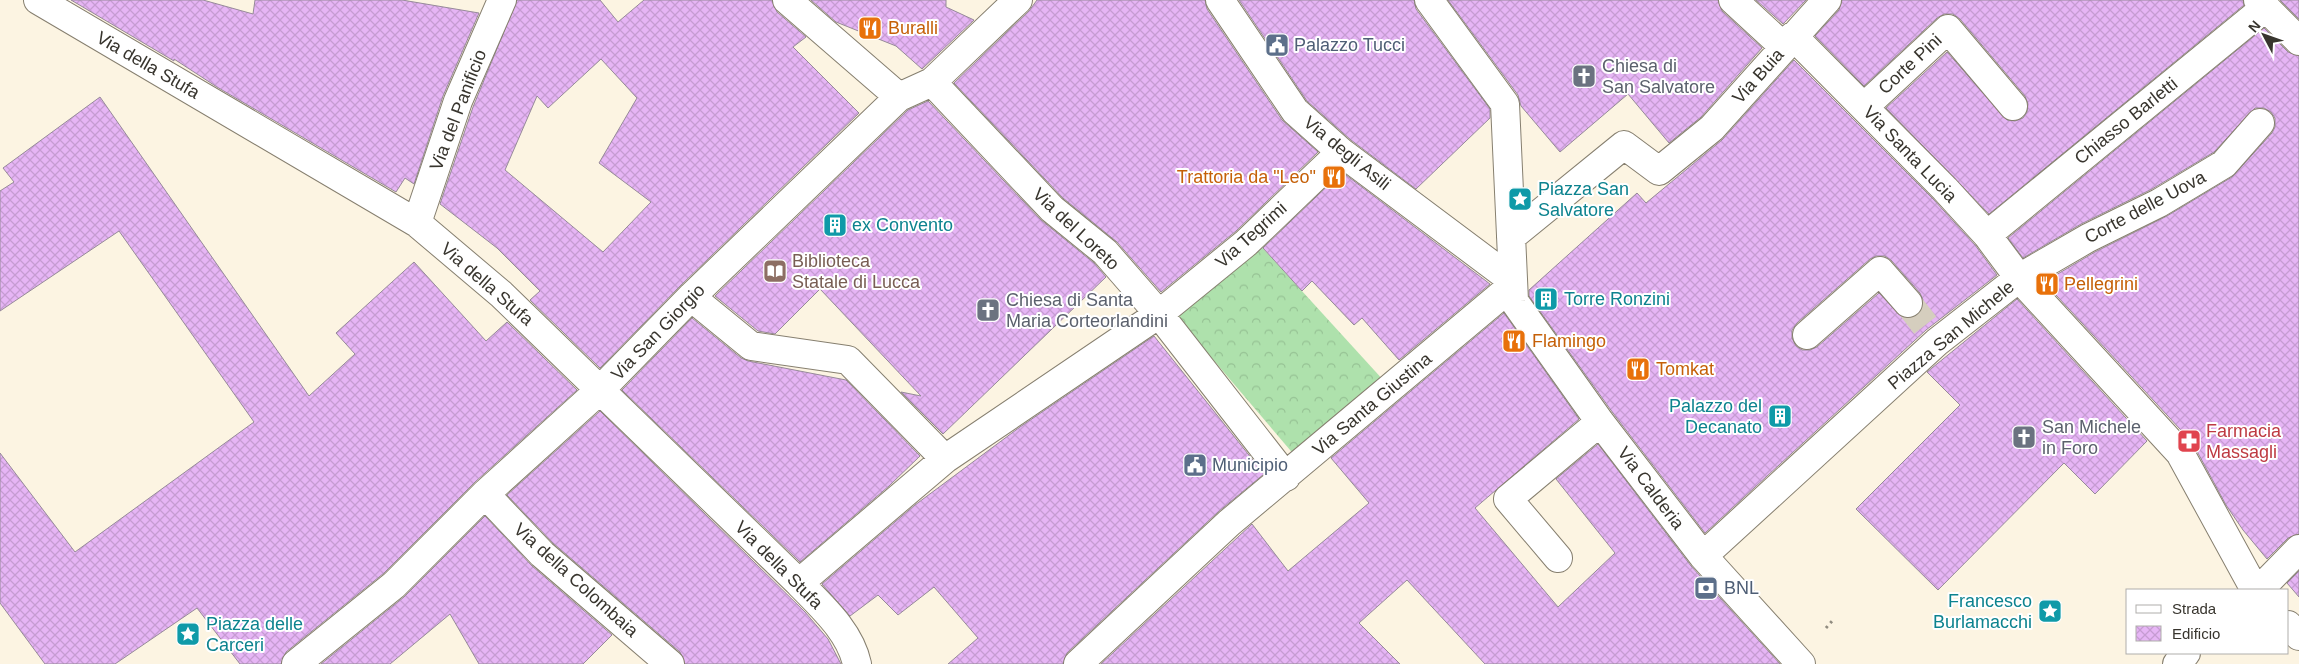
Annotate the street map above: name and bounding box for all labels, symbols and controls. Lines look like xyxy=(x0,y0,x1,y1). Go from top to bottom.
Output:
north arrow xyxy=(2239,10,2289,60)
restaurant icon: Buralli xyxy=(857,15,883,41)
text: N xyxy=(2245,17,2264,36)
place label: Buralli xyxy=(888,18,938,38)
street label: Via della Stufa xyxy=(93,27,204,103)
street label: Corte Pini xyxy=(1874,30,1946,98)
public building icon: Palazzo Tucci xyxy=(1264,32,1290,58)
place label: Palazzo Tucci xyxy=(1294,35,1405,55)
street label: Via Buia xyxy=(1728,44,1788,107)
street label: Via del Panificio xyxy=(426,47,490,173)
place label: Chiesa di San Salvatore xyxy=(1602,56,1715,97)
church icon: Chiesa di San Salvatore xyxy=(1571,63,1597,89)
street label: Chiasso Barletti xyxy=(2071,74,2181,168)
street label: Via Santa Lucia xyxy=(1859,102,1962,207)
street label: Via degli Asili xyxy=(1300,112,1394,194)
restaurant icon: Trattoria da "Leo" xyxy=(1321,164,1347,190)
street label: Corte delle Uova xyxy=(2081,166,2210,247)
place label: Trattoria da "Leo" xyxy=(1177,167,1316,187)
place label: Piazza San Salvatore xyxy=(1538,179,1629,220)
street label: Via del Loreto xyxy=(1029,184,1123,274)
place icon: Piazza San Salvatore xyxy=(1507,186,1533,212)
street label: Via Tegrimi xyxy=(1211,198,1291,272)
building icon: ex Convento xyxy=(822,212,848,238)
place label: ex Convento xyxy=(852,215,953,235)
street label: Via della Stufa xyxy=(437,238,538,330)
place label: Biblioteca Statale di Lucca xyxy=(792,251,921,292)
library icon: Biblioteca Statale di Lucca xyxy=(762,258,788,284)
restaurant icon: Pellegrini xyxy=(2034,271,2060,297)
place label: Pellegrini xyxy=(2064,274,2138,294)
street label: Piazza San Michele xyxy=(1884,277,2018,393)
street label: Via San Giorgio xyxy=(607,280,709,384)
building icon: Torre Ronzini xyxy=(1533,286,1559,312)
place label: Torre Ronzini xyxy=(1564,289,1670,309)
place label: Chiesa di Santa Maria Corteorlandini xyxy=(1006,290,1168,331)
church icon: Chiesa di Santa Maria Corteorlandini xyxy=(975,297,1001,323)
restaurant icon: Flamingo xyxy=(1501,328,1527,354)
place label: Flamingo xyxy=(1532,331,1606,351)
street label: Via Santa Giustina xyxy=(1309,348,1436,459)
restaurant icon: Tomkat xyxy=(1625,356,1651,382)
place label: Tomkat xyxy=(1656,359,1714,379)
place label: Palazzo del Decanato xyxy=(1669,396,1762,437)
building icon: Palazzo del Decanato xyxy=(1767,403,1793,429)
place label: San Michele in Foro xyxy=(2042,417,2141,458)
place label: Farmacia Massagli xyxy=(2206,421,2282,462)
church icon: San Michele in Foro xyxy=(2011,424,2037,450)
pharmacy icon: Farmacia Massagli xyxy=(2176,428,2202,454)
street label: Via Calderia xyxy=(1614,443,1689,534)
public building icon: Municipio xyxy=(1182,452,1208,478)
place label: Municipio xyxy=(1212,455,1288,475)
street label: Via della Stufa xyxy=(731,517,828,614)
street label: Via della Colombaia xyxy=(510,519,643,642)
bank icon: BNL xyxy=(1693,575,1719,601)
place label: BNL xyxy=(1724,578,1759,598)
legend xyxy=(2126,589,2289,654)
place label: Francesco Burlamacchi xyxy=(1933,591,2032,632)
place icon: Francesco Burlamacchi xyxy=(2037,598,2063,624)
text: Strada xyxy=(2172,600,2217,617)
place label: Piazza delle Carceri xyxy=(206,614,303,655)
place icon: Piazza delle Carceri xyxy=(175,621,201,647)
text: Edificio xyxy=(2172,625,2220,642)

